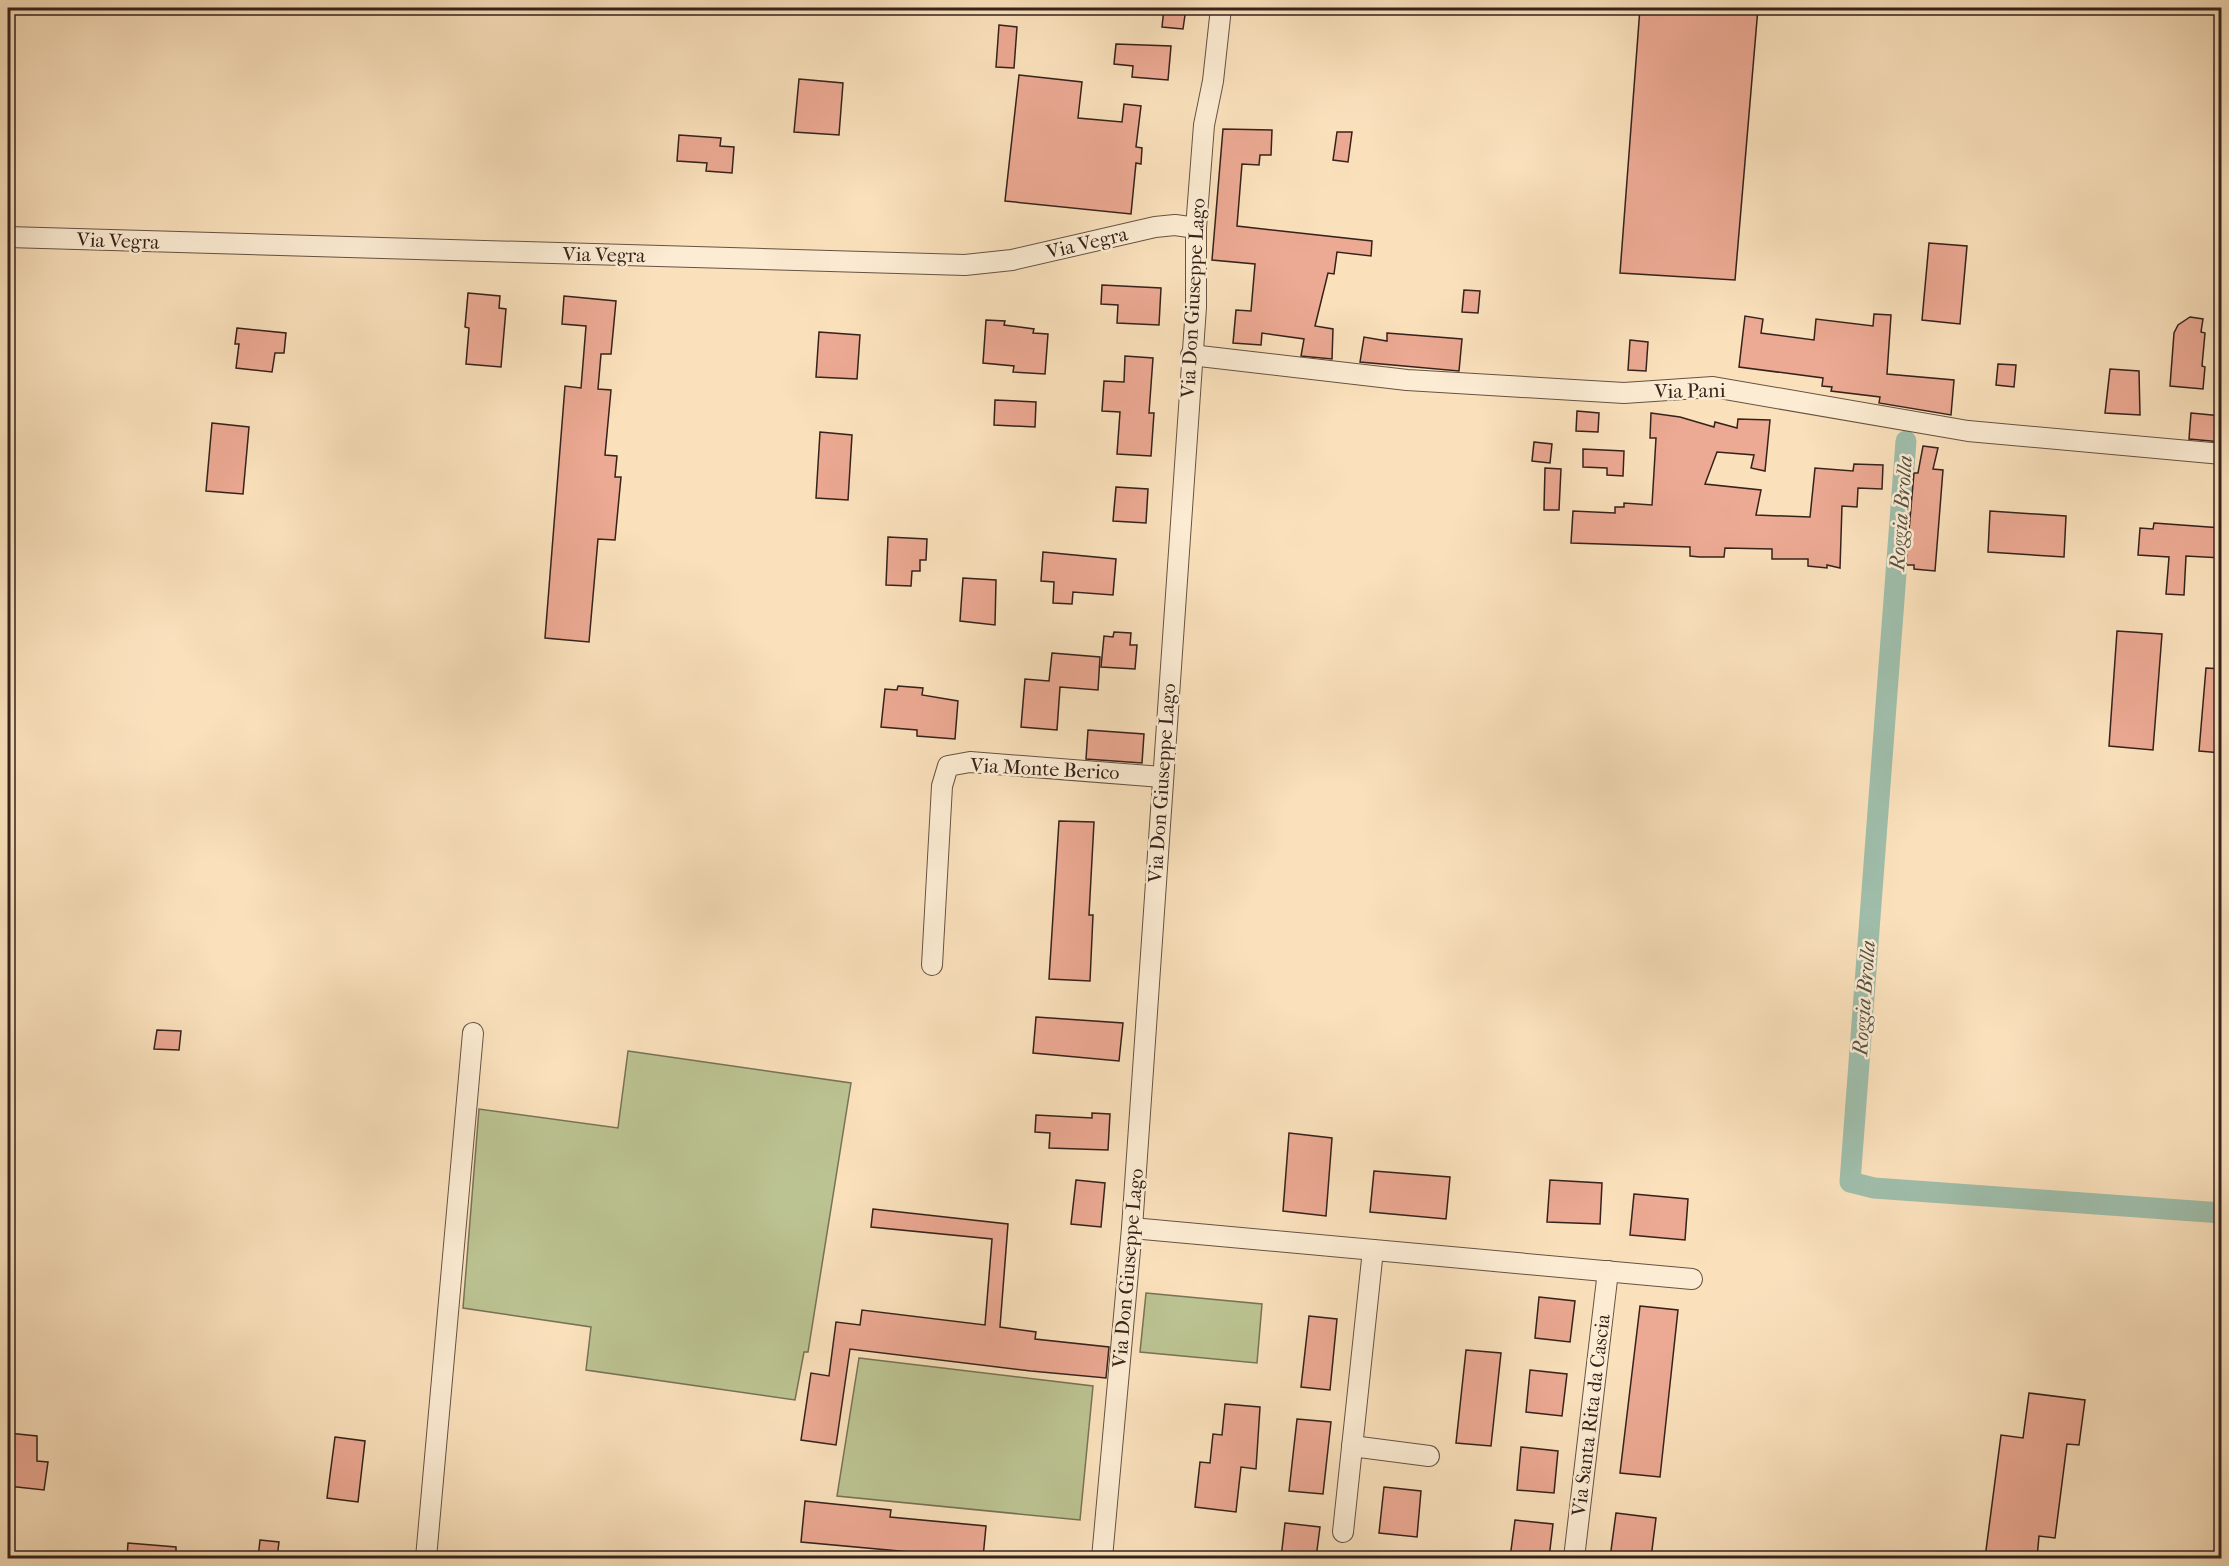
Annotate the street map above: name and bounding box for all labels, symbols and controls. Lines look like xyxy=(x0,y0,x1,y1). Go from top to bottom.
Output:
street label: Via Don Giuseppe Lago xyxy=(1176,197,1210,400)
street label: Via Vegra xyxy=(1043,222,1131,264)
street label: Via Vegra xyxy=(75,228,160,254)
street label: Via Vegra xyxy=(561,243,646,267)
street label: Via Pani xyxy=(1653,379,1726,403)
water label: Roggia Brolla xyxy=(1885,455,1917,573)
street label: Via Don Giuseppe Lago xyxy=(1143,682,1180,885)
street label: Via Monte Berico xyxy=(969,754,1120,784)
water label: Roggia Brolla xyxy=(1848,940,1880,1058)
street label: Via Don Giuseppe Lago xyxy=(1108,1167,1148,1370)
street label: Via Santa Rita da Cascia xyxy=(1567,1312,1615,1518)

